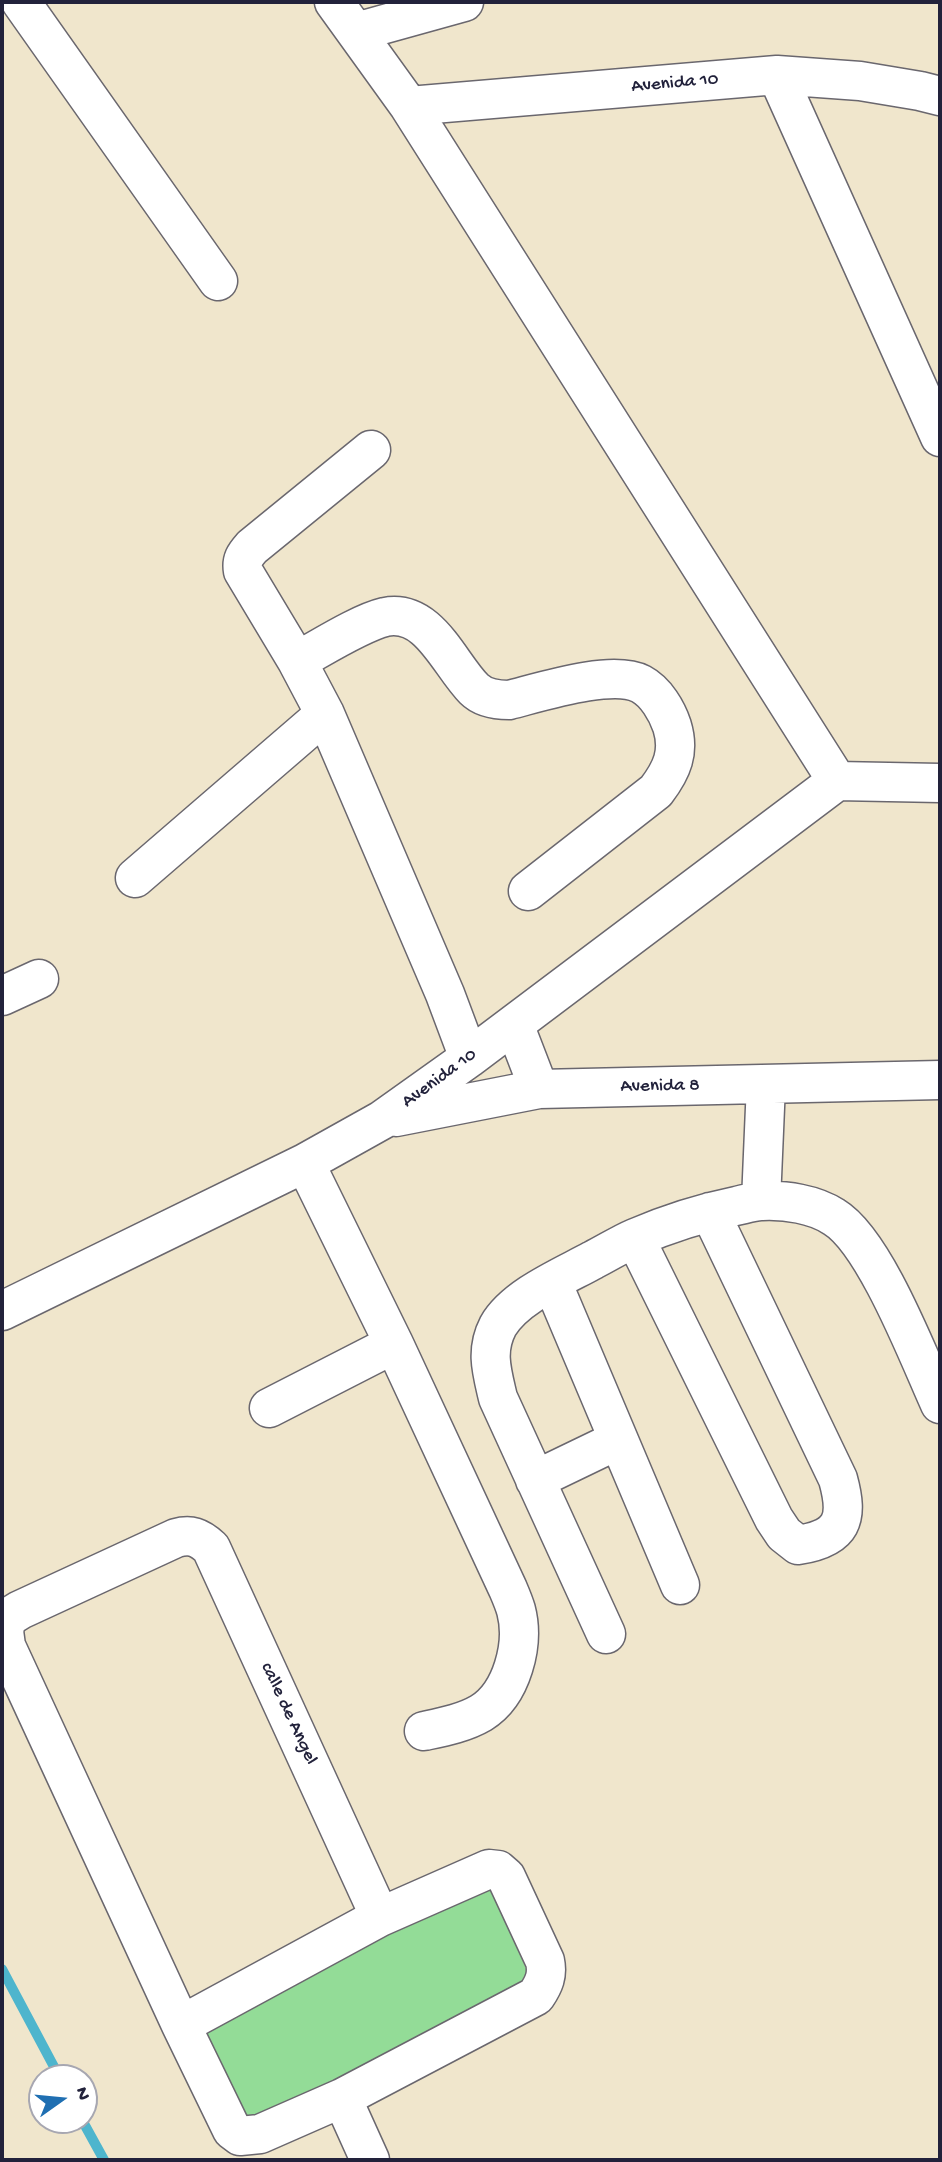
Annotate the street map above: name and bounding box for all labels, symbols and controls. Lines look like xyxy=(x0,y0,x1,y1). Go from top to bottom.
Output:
street label: Avenida 10 xyxy=(631,69,719,99)
street label: Avenida 10 xyxy=(398,1044,482,1114)
street label: Avenida 8 xyxy=(620,1075,700,1099)
street label: calle de Angel xyxy=(254,1659,322,1769)
north arrow xyxy=(28,2064,98,2134)
text: N xyxy=(69,2085,95,2103)

